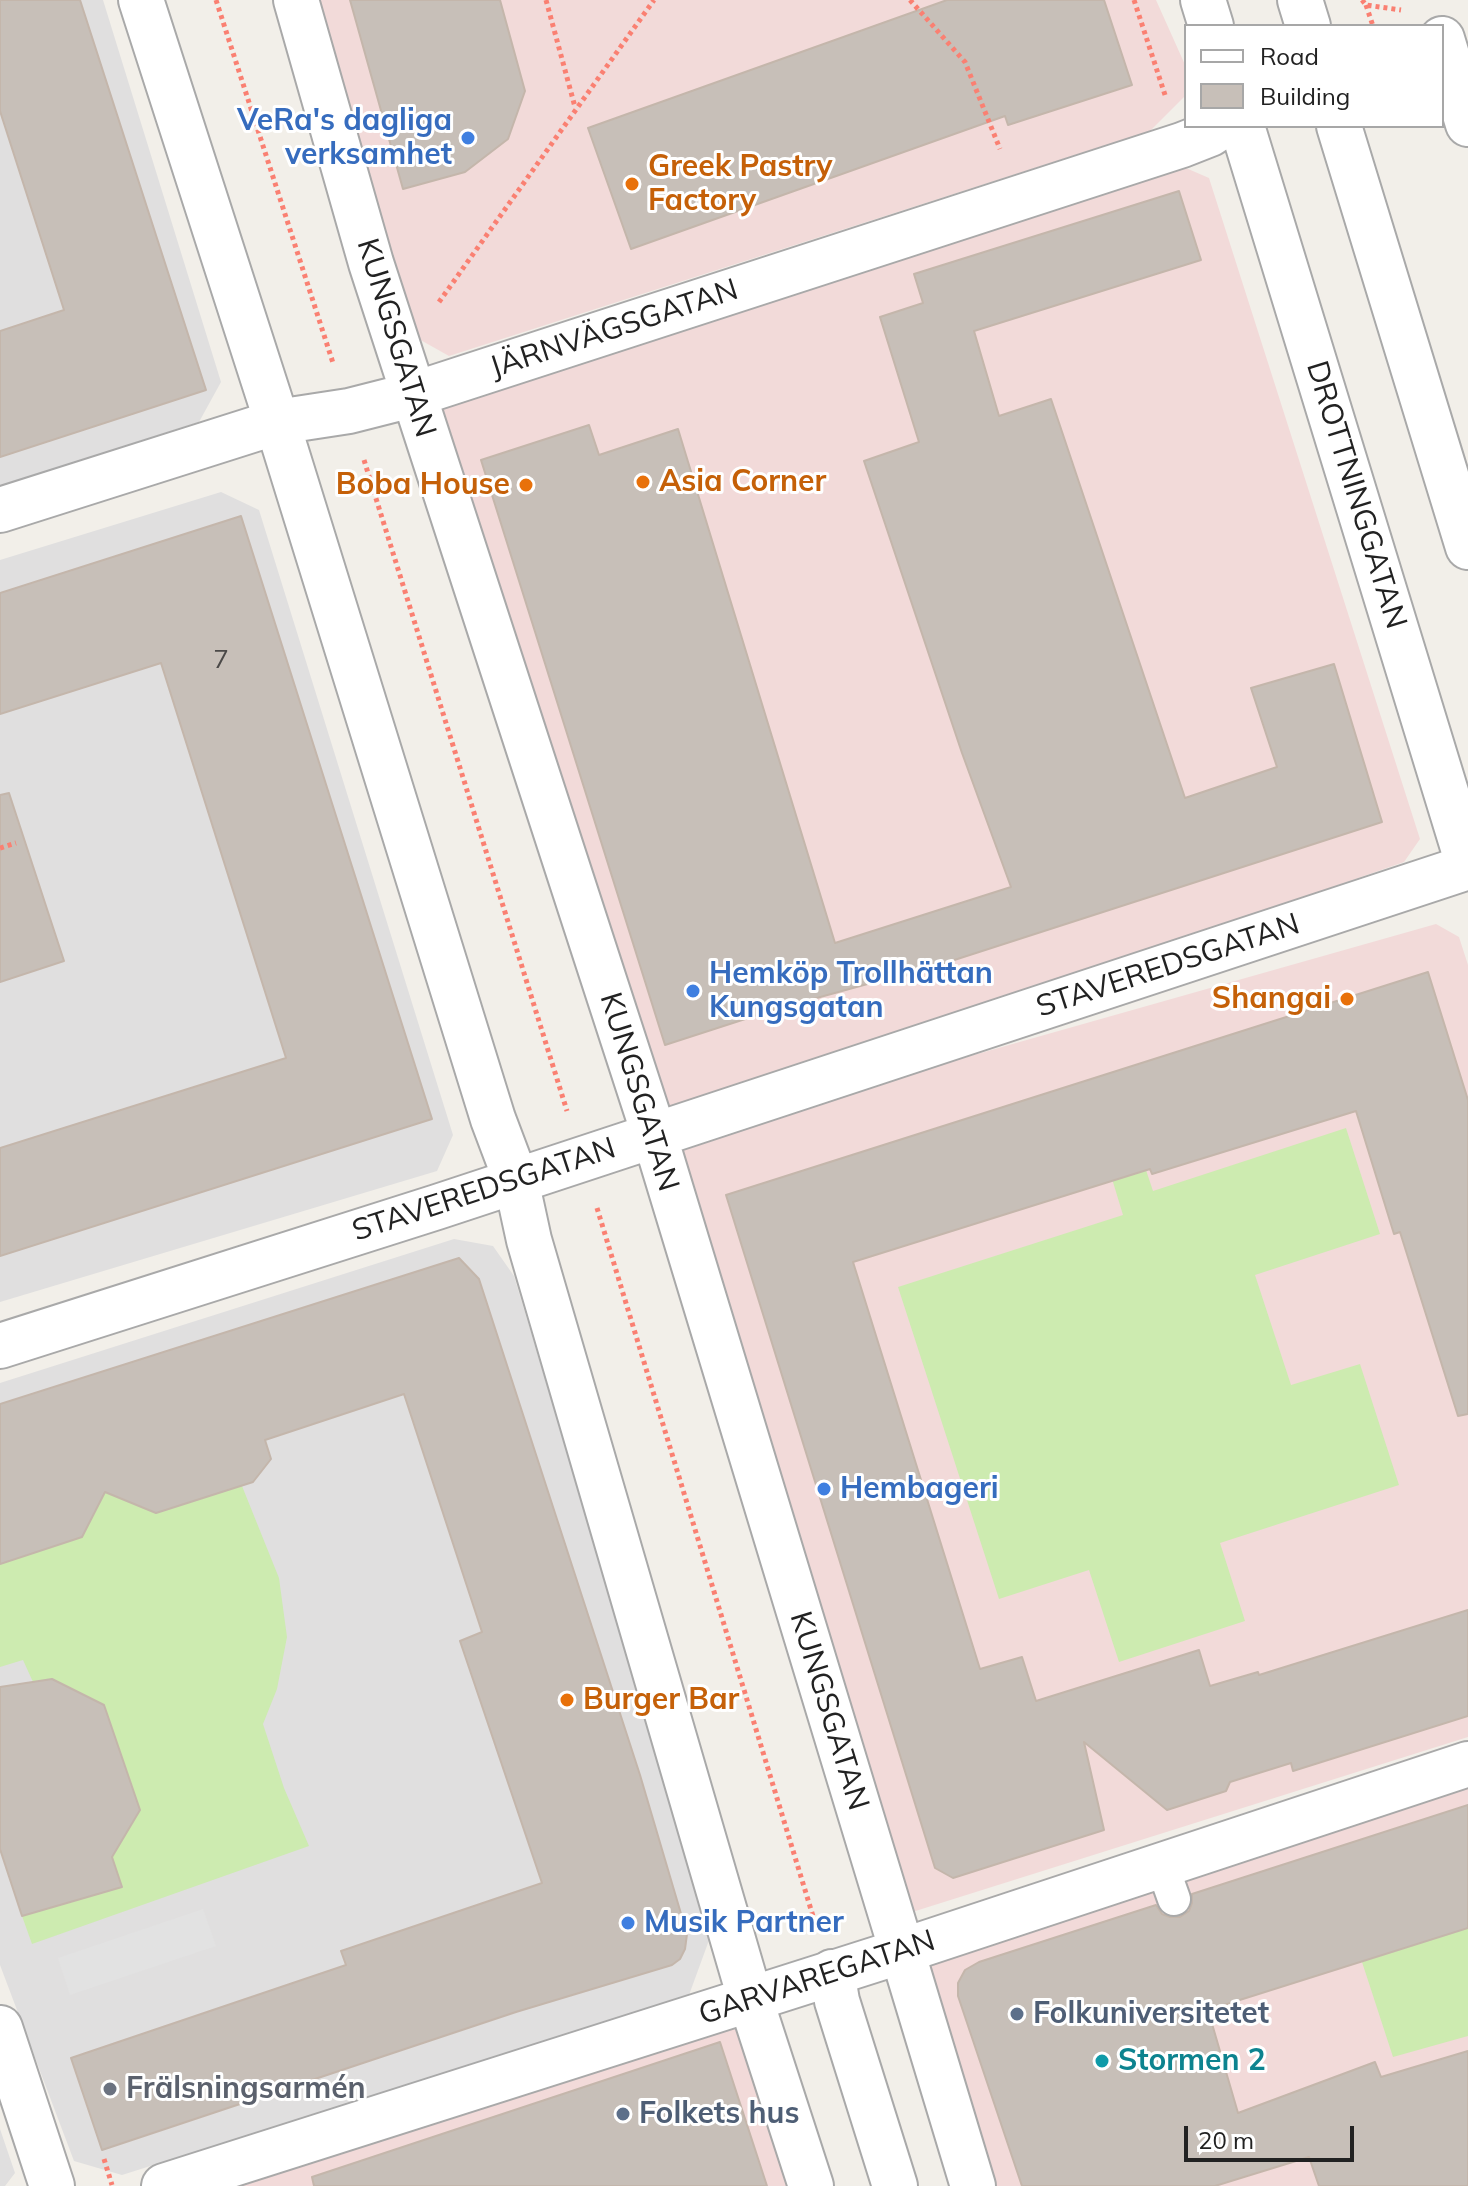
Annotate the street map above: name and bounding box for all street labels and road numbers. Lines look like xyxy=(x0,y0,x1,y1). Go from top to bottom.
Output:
street label: KUNGSGATAN xyxy=(349,234,443,442)
street label: JÄRNVÄGSGATAN xyxy=(485,272,743,386)
street label: DROTTNINGGATAN xyxy=(1298,357,1414,633)
street label: STAVEREDSGATAN xyxy=(1032,906,1304,1026)
street label: KUNGSGATAN xyxy=(592,988,686,1196)
street label: STAVEREDSGATAN xyxy=(348,1130,620,1250)
street label: KUNGSGATAN xyxy=(782,1607,876,1815)
street label: GARVAREGATAN xyxy=(694,1923,940,2033)

